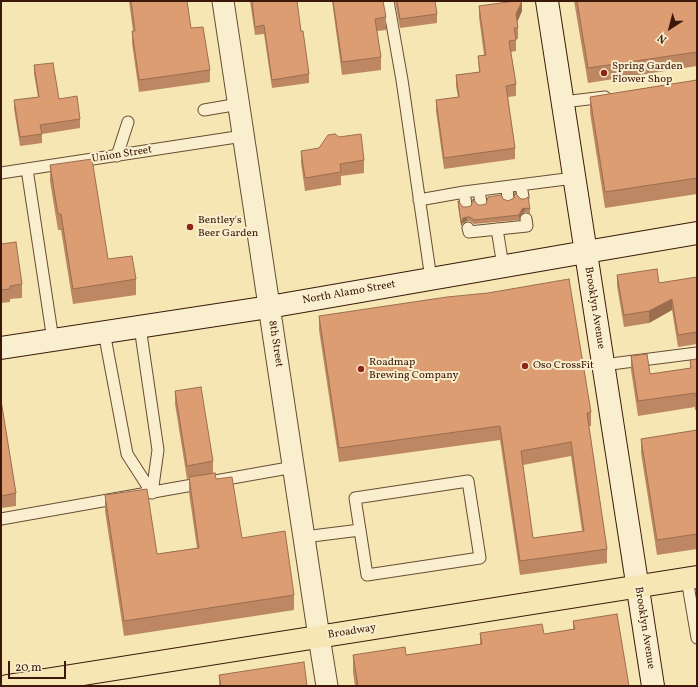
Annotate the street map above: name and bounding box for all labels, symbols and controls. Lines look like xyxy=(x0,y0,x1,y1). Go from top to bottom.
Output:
north arrow xyxy=(650,8,690,48)
text: N xyxy=(655,30,670,47)
place label: Spring Garden Flower Shop xyxy=(612,60,683,86)
marker: Spring Garden Flower Shop xyxy=(599,68,609,78)
street label: Union Street xyxy=(91,144,153,166)
place label: Bentley's Beer Garden xyxy=(198,214,258,240)
marker: Bentley's Beer Garden xyxy=(185,222,195,232)
street label: Brooklyn Avenue xyxy=(581,266,607,350)
street label: North Alamo Street xyxy=(301,278,397,308)
street label: 8th Street xyxy=(265,320,285,368)
place label: Roadmap Brewing Company xyxy=(369,356,458,382)
place label: Oso CrossFit xyxy=(533,359,594,373)
marker: Oso CrossFit xyxy=(520,361,530,371)
marker: Roadmap Brewing Company xyxy=(356,364,366,374)
street label: Brooklyn Avenue xyxy=(631,586,657,670)
street label: Broadway xyxy=(327,622,377,642)
scale bar xyxy=(10,653,68,679)
text: 20 m xyxy=(15,660,42,676)

